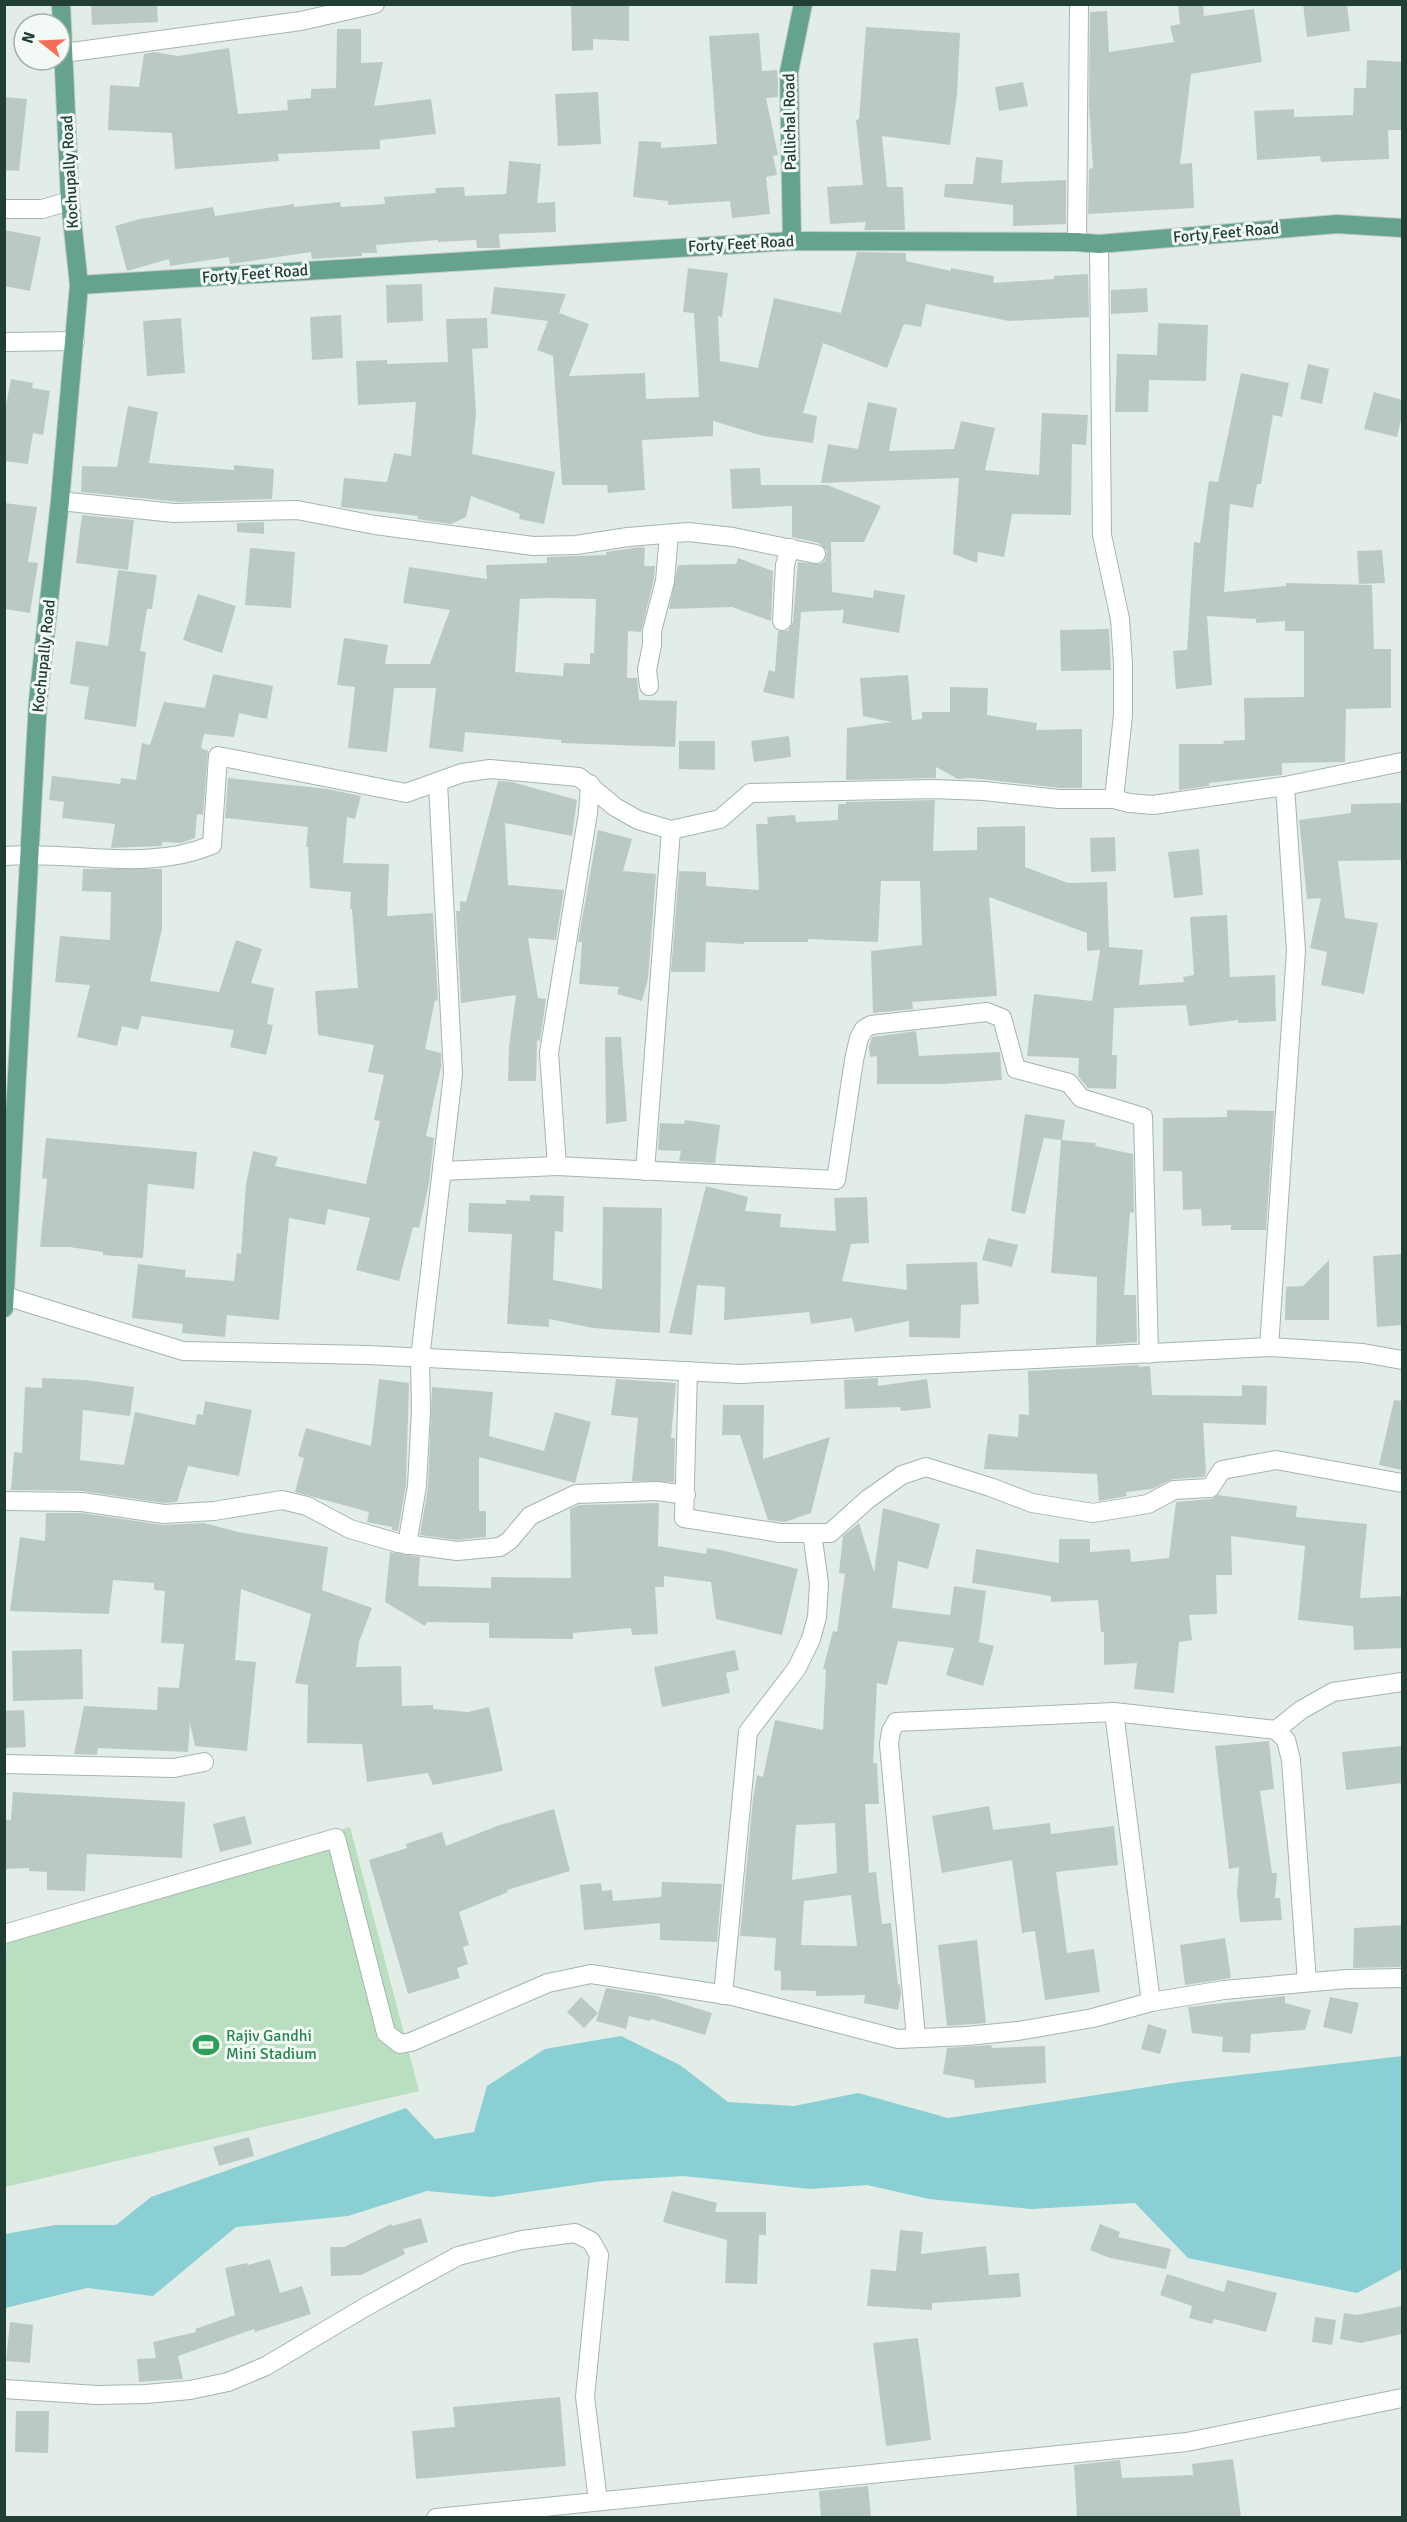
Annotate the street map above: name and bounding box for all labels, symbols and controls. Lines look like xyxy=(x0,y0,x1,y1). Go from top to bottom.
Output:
north arrow xyxy=(12,12,72,72)
text: N xyxy=(17,29,40,46)
street label: Pallichal Road xyxy=(779,73,801,171)
street label: Kochupally Road xyxy=(57,115,83,229)
street label: Forty Feet Road xyxy=(1172,218,1280,248)
street label: Forty Feet Road xyxy=(687,231,795,257)
street label: Forty Feet Road xyxy=(201,260,309,288)
street label: Kochupally Road xyxy=(28,599,60,713)
place label: Rajiv Gandhi Mini Stadium xyxy=(226,2026,317,2064)
sports icon: Rajiv Gandhi Mini Stadium xyxy=(191,2030,221,2060)

